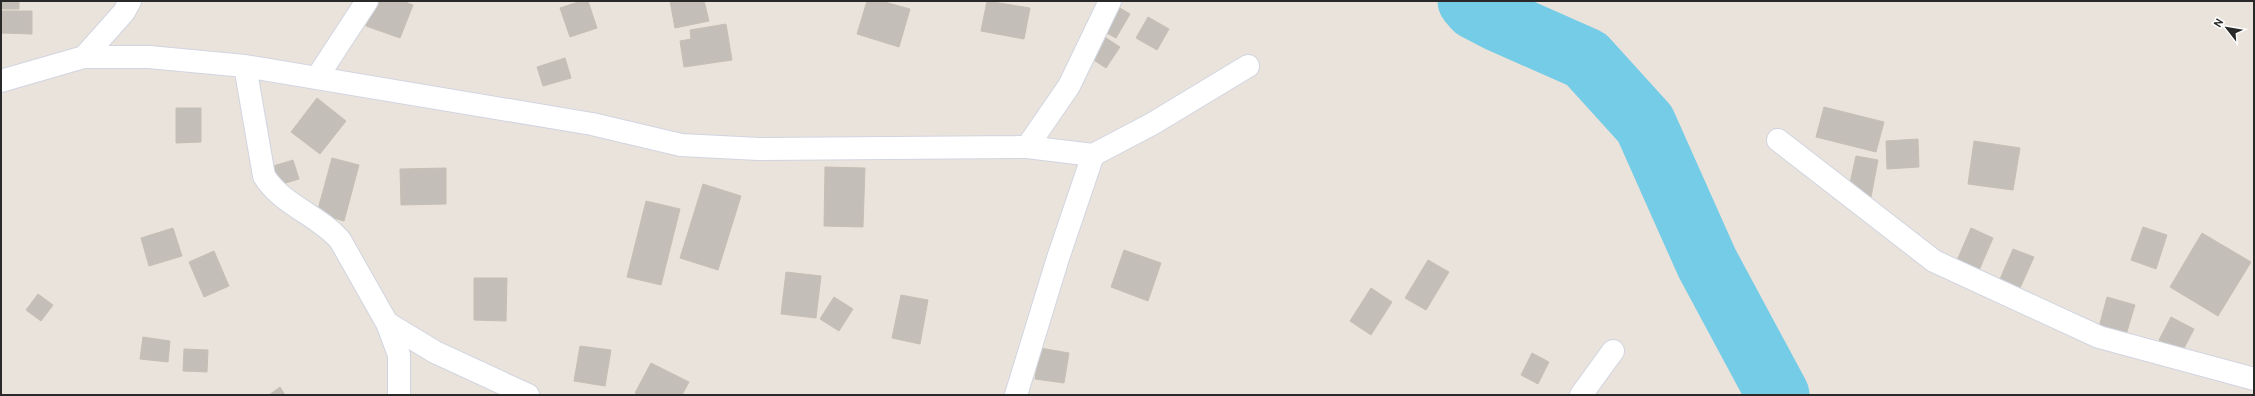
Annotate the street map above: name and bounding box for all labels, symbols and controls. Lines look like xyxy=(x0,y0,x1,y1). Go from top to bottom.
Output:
north arrow xyxy=(2207,8,2247,48)
text: N xyxy=(2210,16,2226,30)

